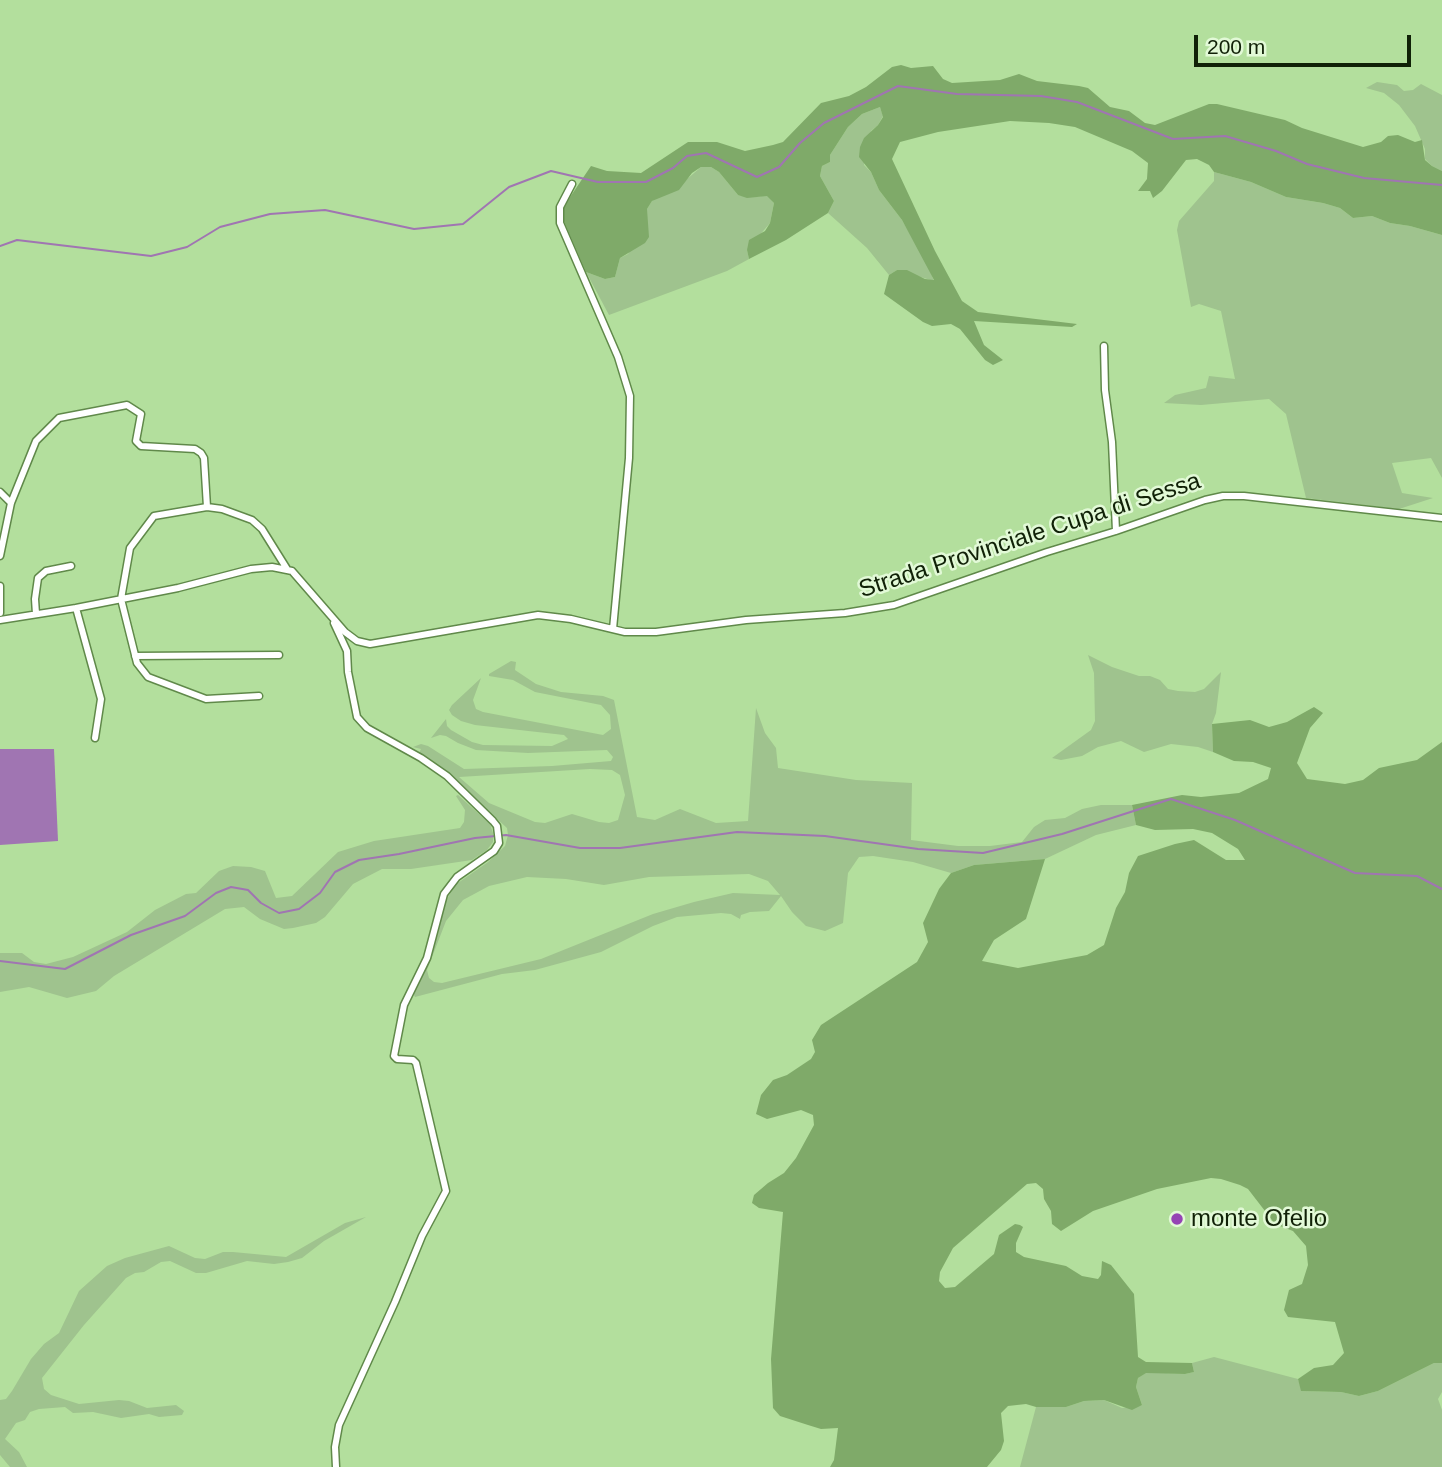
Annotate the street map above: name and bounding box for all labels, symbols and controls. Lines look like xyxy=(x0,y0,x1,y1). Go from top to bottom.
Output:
scale bar xyxy=(1197,21,1414,65)
text: 200 m xyxy=(1207,35,1265,58)
street label: Strada Provinciale Cupa di Sessa xyxy=(856,467,1204,605)
place label: monte Ofelio xyxy=(1191,1205,1327,1233)
marker: monte Ofelio xyxy=(1169,1211,1185,1227)

